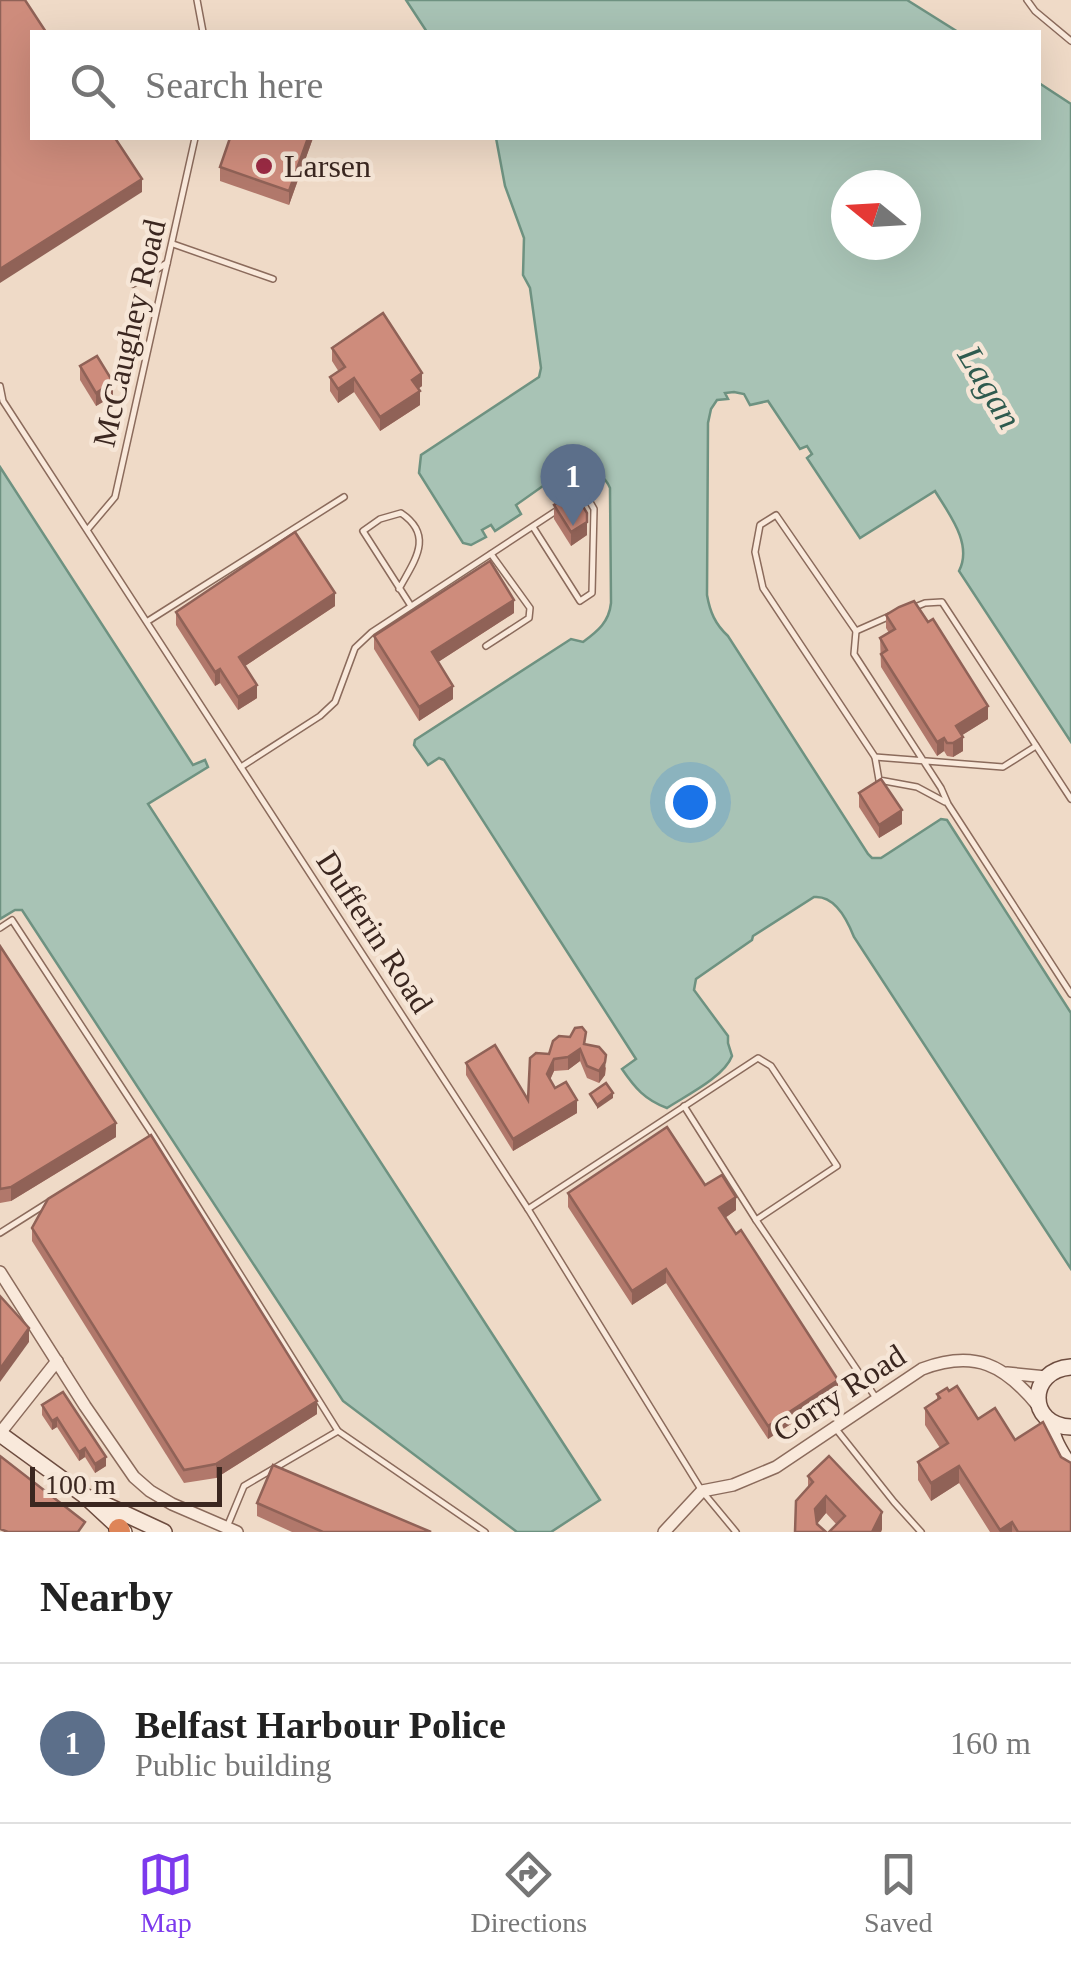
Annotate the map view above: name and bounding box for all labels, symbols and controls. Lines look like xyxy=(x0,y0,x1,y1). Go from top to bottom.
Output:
search box xyxy=(30,30,1041,140)
icon: search xyxy=(65,58,120,113)
text: Search here xyxy=(145,64,323,106)
place label: Larsen xyxy=(284,148,371,184)
marker: Larsen xyxy=(253,155,275,177)
north arrow xyxy=(831,170,921,260)
street label: McCaughey Road xyxy=(85,216,173,450)
water label: Lagan xyxy=(949,338,1029,436)
pin: 1 xyxy=(540,444,606,526)
your location xyxy=(665,777,716,828)
street label: Dufferin Road xyxy=(309,845,441,1019)
street label: Corry Road xyxy=(766,1337,912,1449)
scale bar xyxy=(30,1462,222,1506)
text: 100 m xyxy=(45,1469,116,1500)
text: Nearby xyxy=(40,1574,173,1620)
text: Belfast Harbour Police xyxy=(135,1704,506,1746)
text: 1 xyxy=(65,1725,81,1761)
text: 160 m xyxy=(950,1725,1031,1761)
text: Public building xyxy=(135,1747,331,1783)
tab: Map xyxy=(138,1847,193,1939)
tab: Directions xyxy=(470,1847,587,1939)
tab: Saved xyxy=(864,1847,933,1939)

